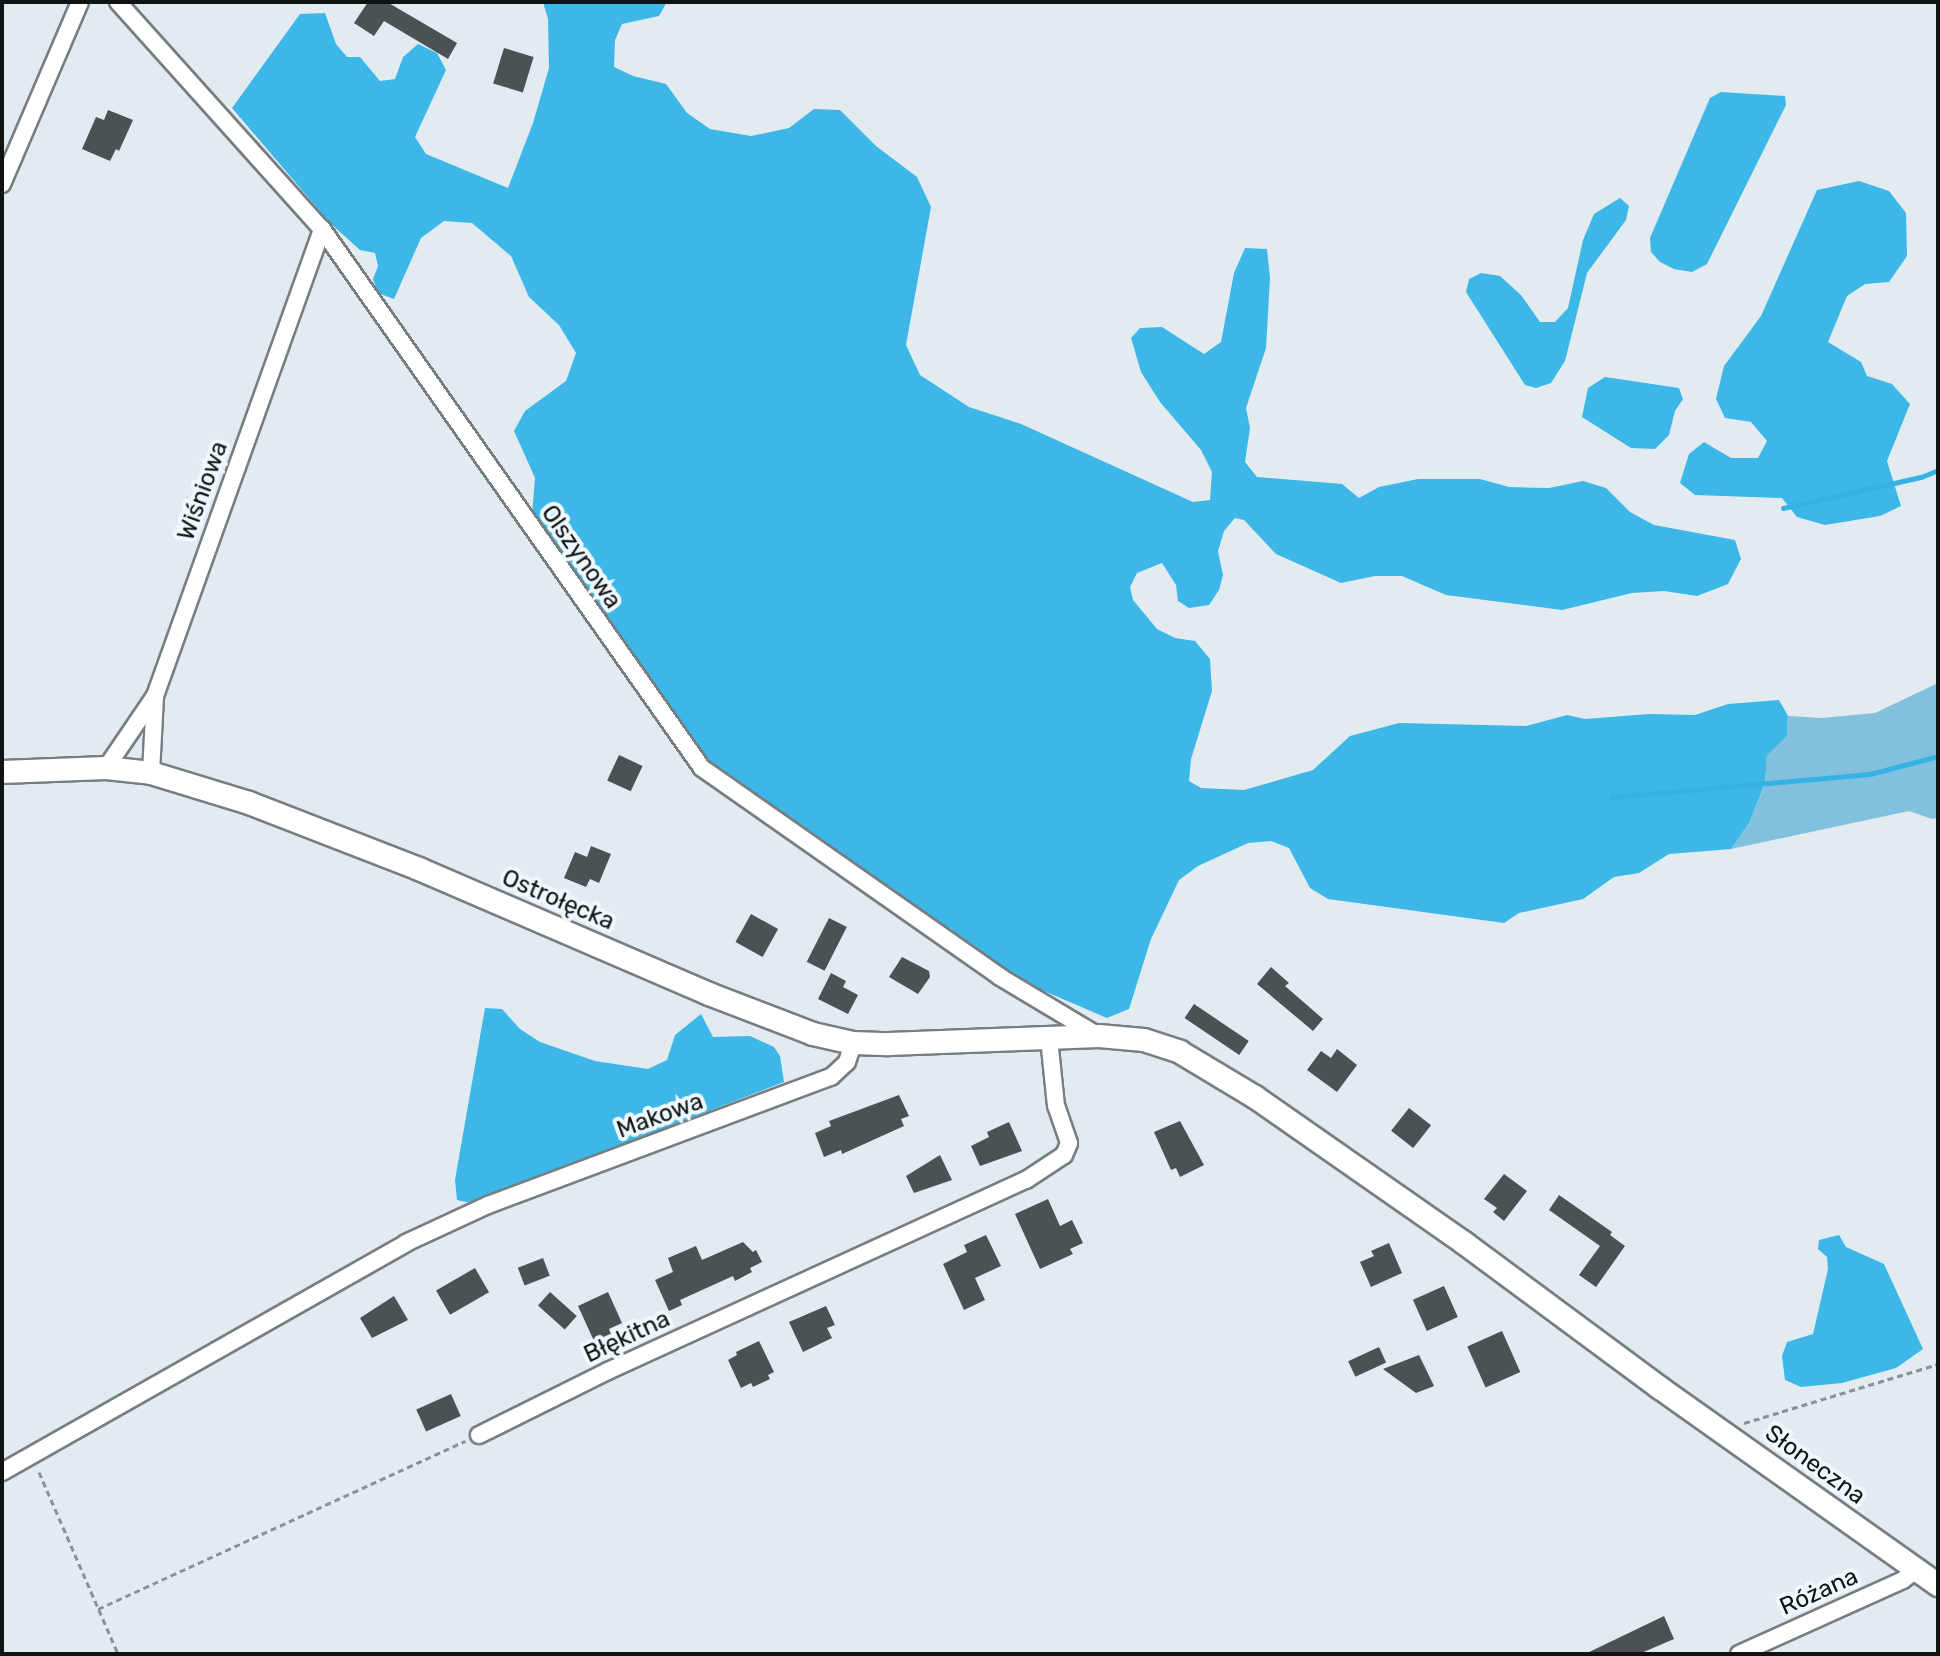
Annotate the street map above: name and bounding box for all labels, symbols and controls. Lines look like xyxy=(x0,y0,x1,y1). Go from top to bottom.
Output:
street label: Wiśniowa xyxy=(172,438,234,544)
street label: Olszynowa xyxy=(535,500,627,614)
street label: Ostrołęcka xyxy=(497,863,619,937)
street label: Makowa xyxy=(613,1087,707,1145)
street label: Błękitna xyxy=(579,1305,675,1369)
street label: Słoneczna xyxy=(1759,1419,1871,1511)
street label: Różana xyxy=(1775,1562,1863,1622)

